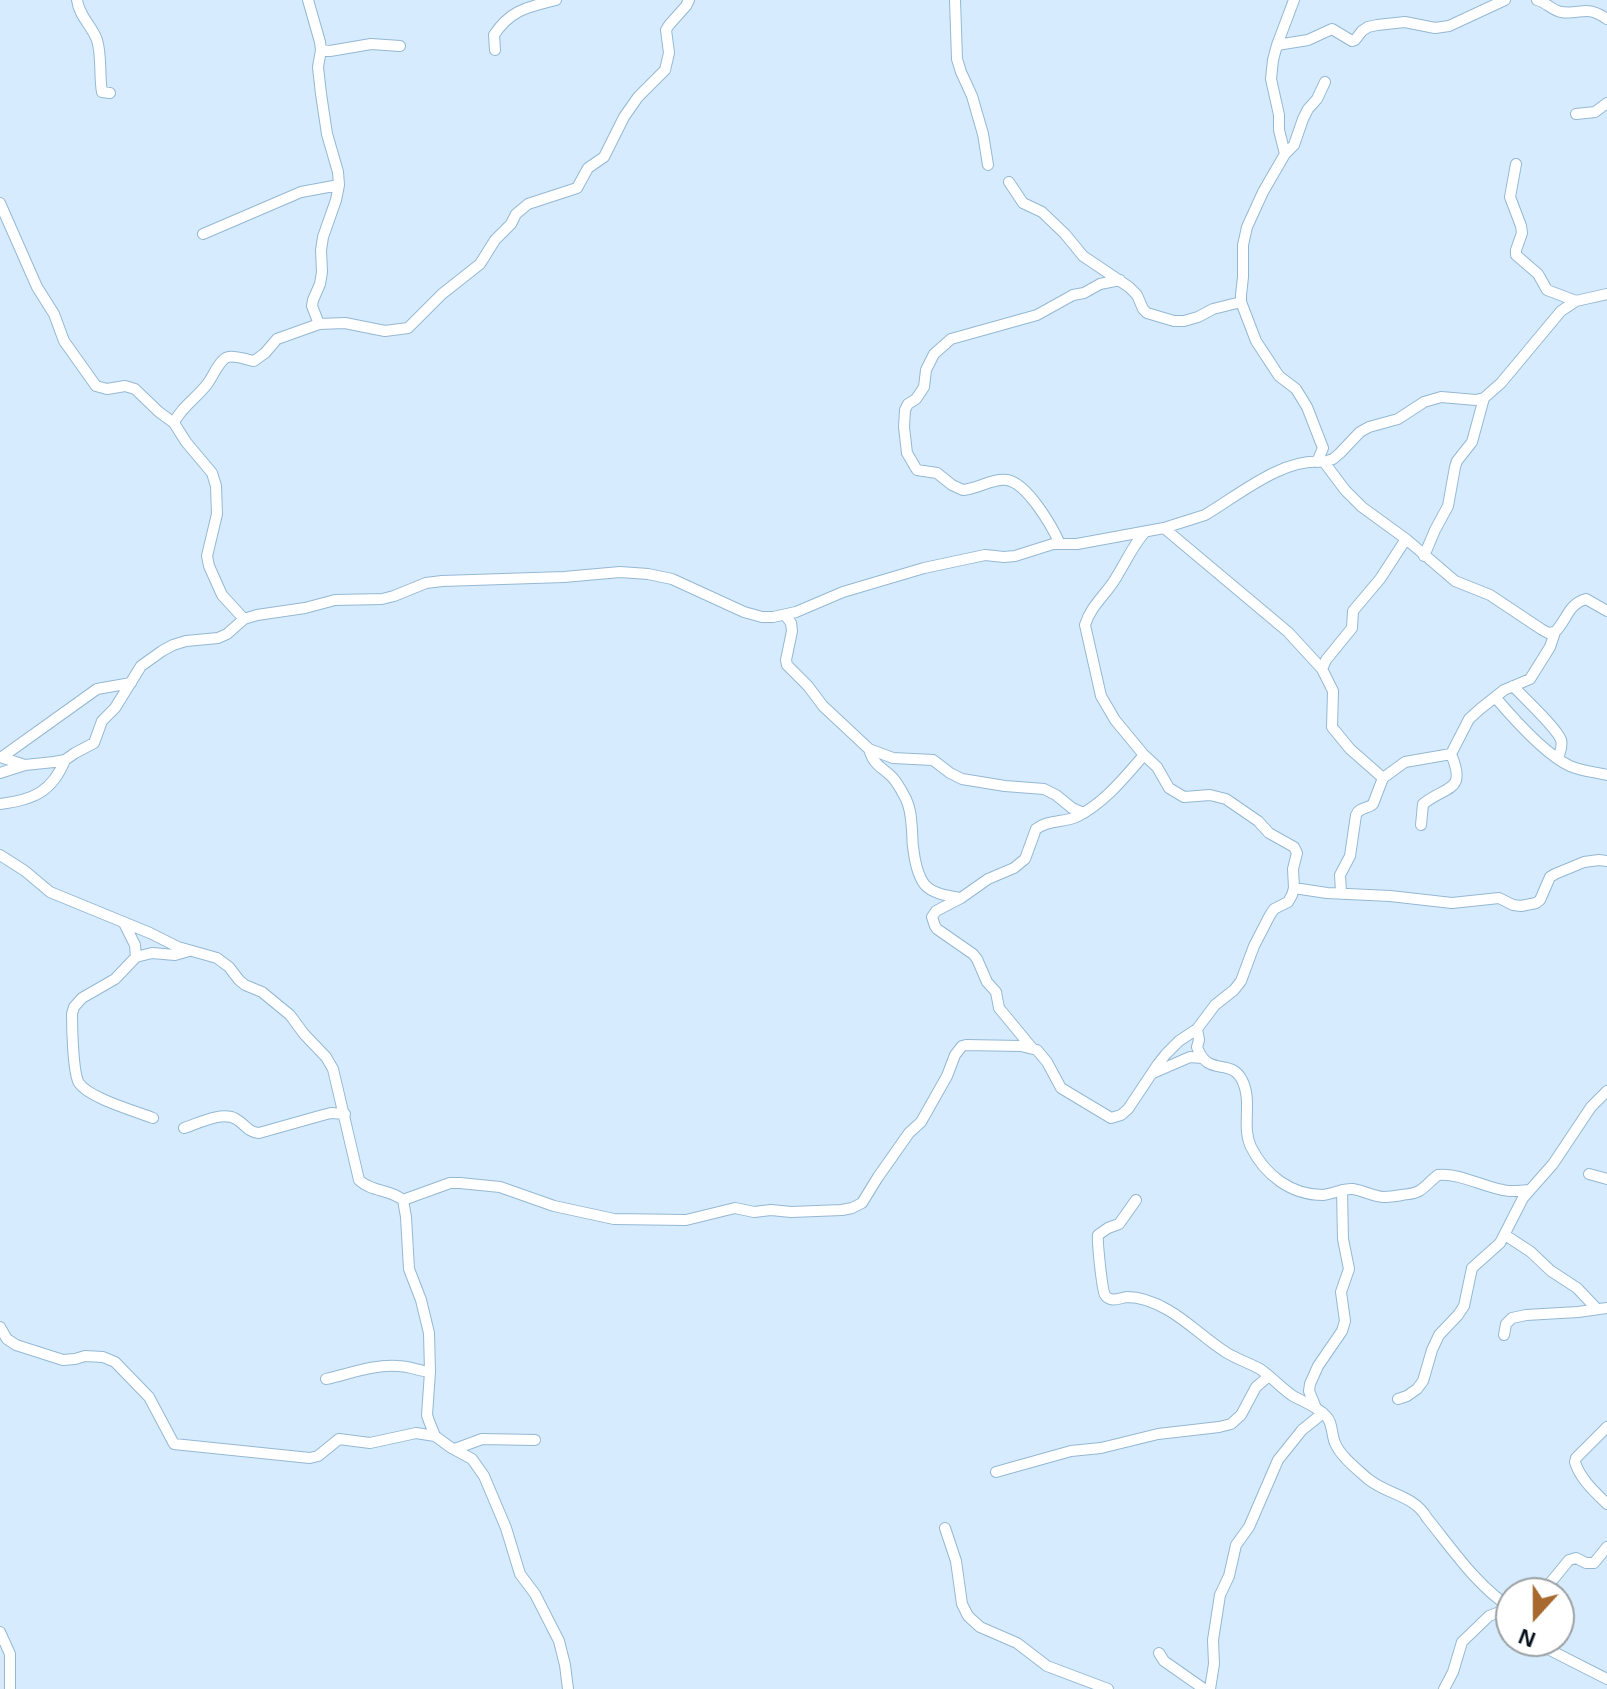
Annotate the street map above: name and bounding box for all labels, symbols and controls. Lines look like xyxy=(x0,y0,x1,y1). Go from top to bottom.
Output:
north arrow xyxy=(1495,1577,1575,1657)
text: N xyxy=(1515,1623,1539,1653)

